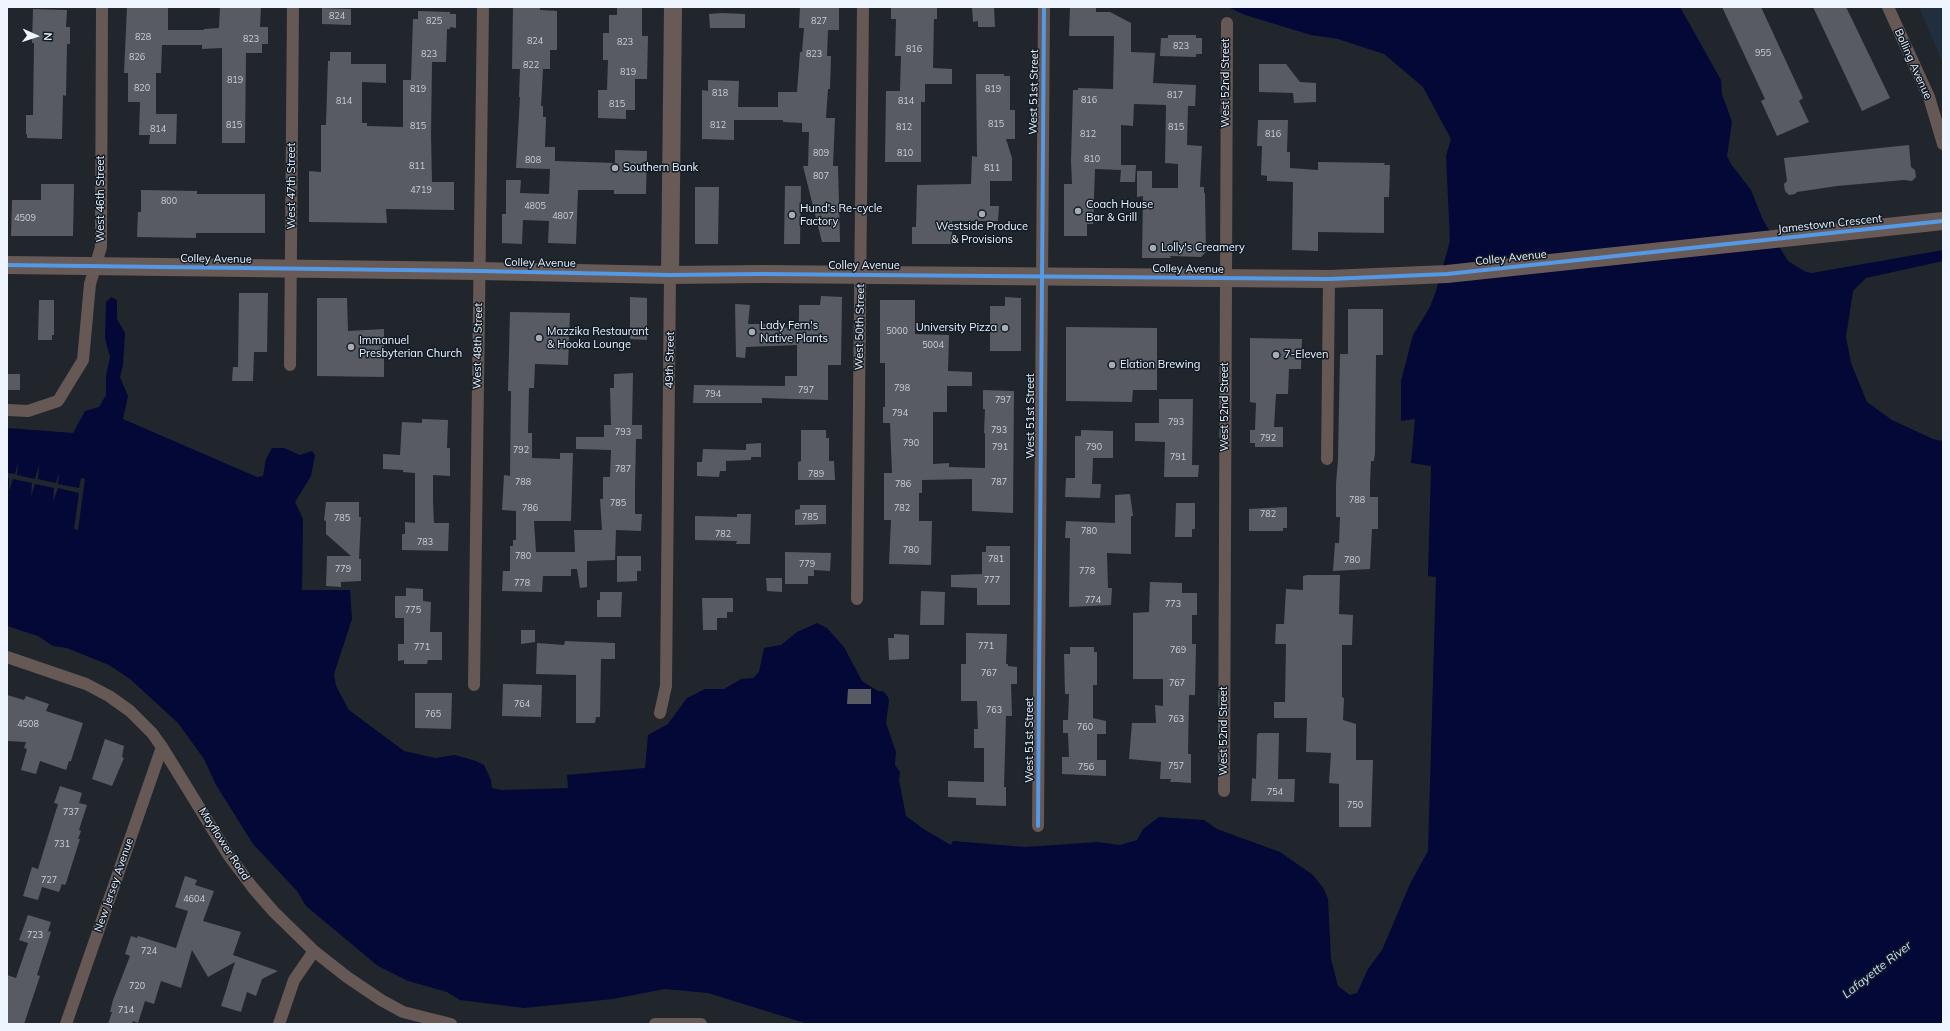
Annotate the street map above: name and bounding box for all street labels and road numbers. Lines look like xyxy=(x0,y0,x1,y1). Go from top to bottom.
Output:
street label: Bolling Avenue xyxy=(1892,27,1934,101)
street label: West 52nd Street xyxy=(1219,38,1233,128)
street label: West 51st Street xyxy=(1027,49,1041,135)
street label: West 47th Street xyxy=(285,143,299,229)
street label: West 46th Street xyxy=(94,156,108,242)
street label: Jamestown Crescent xyxy=(1777,212,1883,236)
street label: Colley Avenue xyxy=(1475,248,1547,268)
street label: Colley Avenue xyxy=(180,252,252,266)
street label: Colley Avenue xyxy=(504,256,576,270)
street label: Colley Avenue xyxy=(828,259,900,273)
street label: Colley Avenue xyxy=(1152,262,1224,276)
street label: West 50th Street xyxy=(853,284,867,370)
street label: West 48th Street xyxy=(471,303,485,389)
street label: 49th Street xyxy=(663,331,677,389)
street label: West 52nd Street xyxy=(1218,362,1232,452)
street label: West 51st Street xyxy=(1024,373,1038,459)
street label: West 52nd Street xyxy=(1217,686,1231,776)
street label: West 51st Street xyxy=(1023,697,1037,783)
street label: Mayflower Road xyxy=(196,805,252,883)
street label: New Jersey Avenue xyxy=(92,836,136,934)

